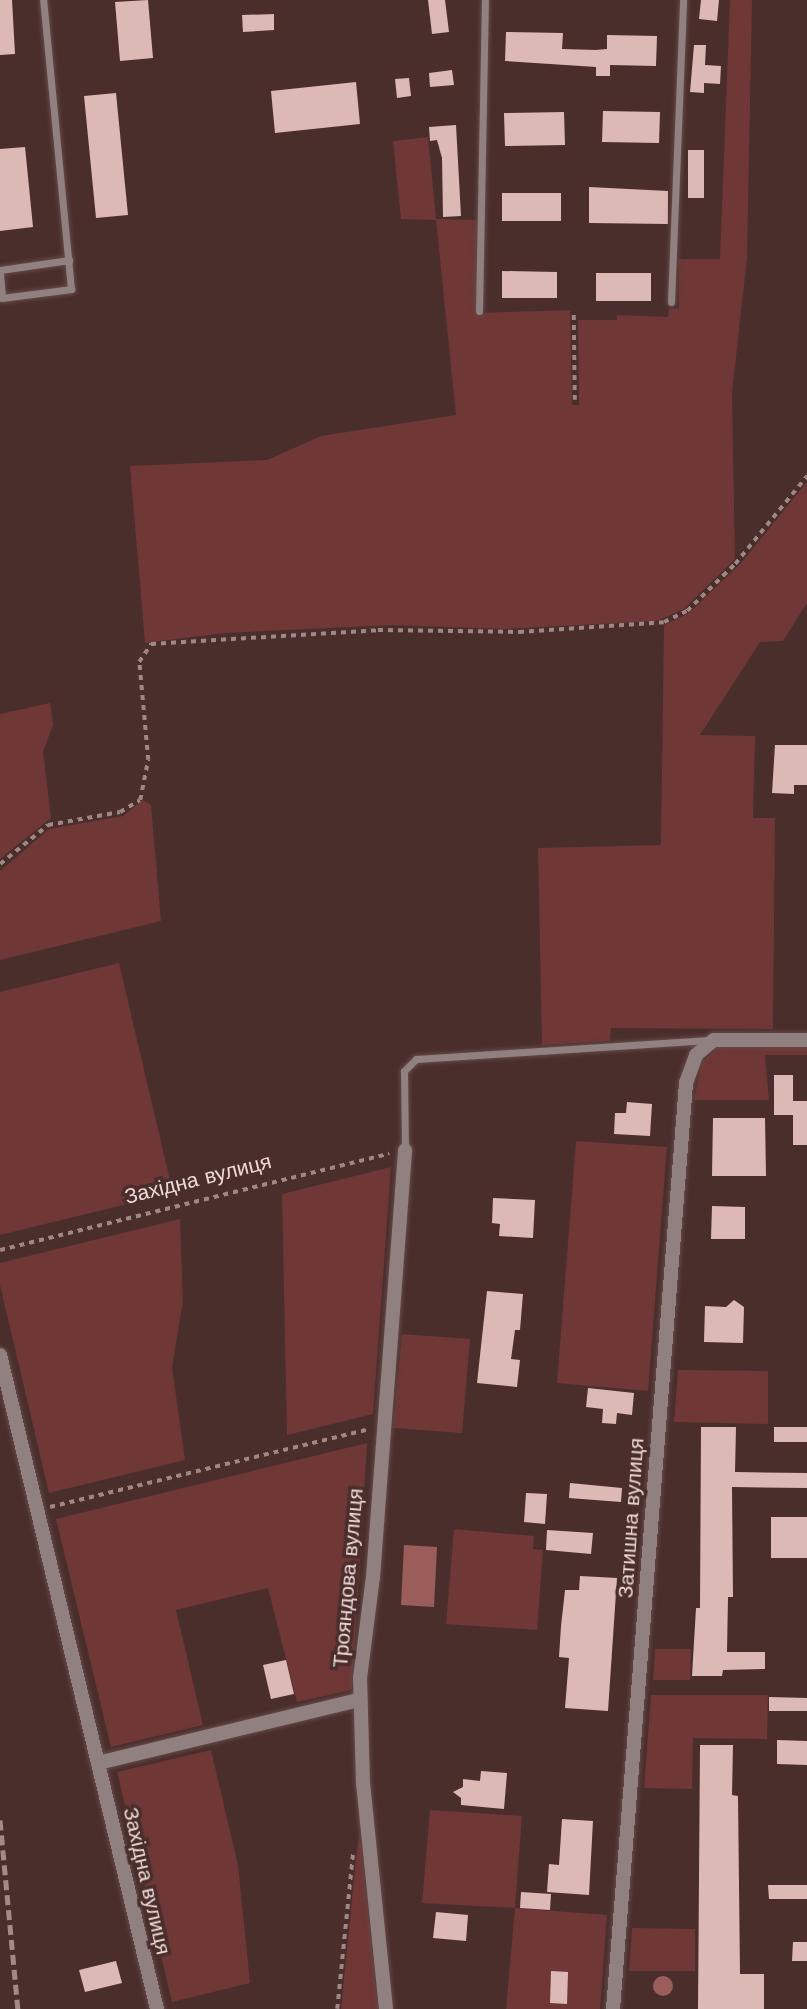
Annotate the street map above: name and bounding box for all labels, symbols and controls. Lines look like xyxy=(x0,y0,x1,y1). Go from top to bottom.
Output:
street label: Західна вулиця xyxy=(122,1149,274,1209)
street label: Затишна вулиця xyxy=(613,1437,649,1599)
street label: Трояндова вулиця xyxy=(328,1487,368,1669)
street label: Західна вулиця xyxy=(118,1805,176,1957)

